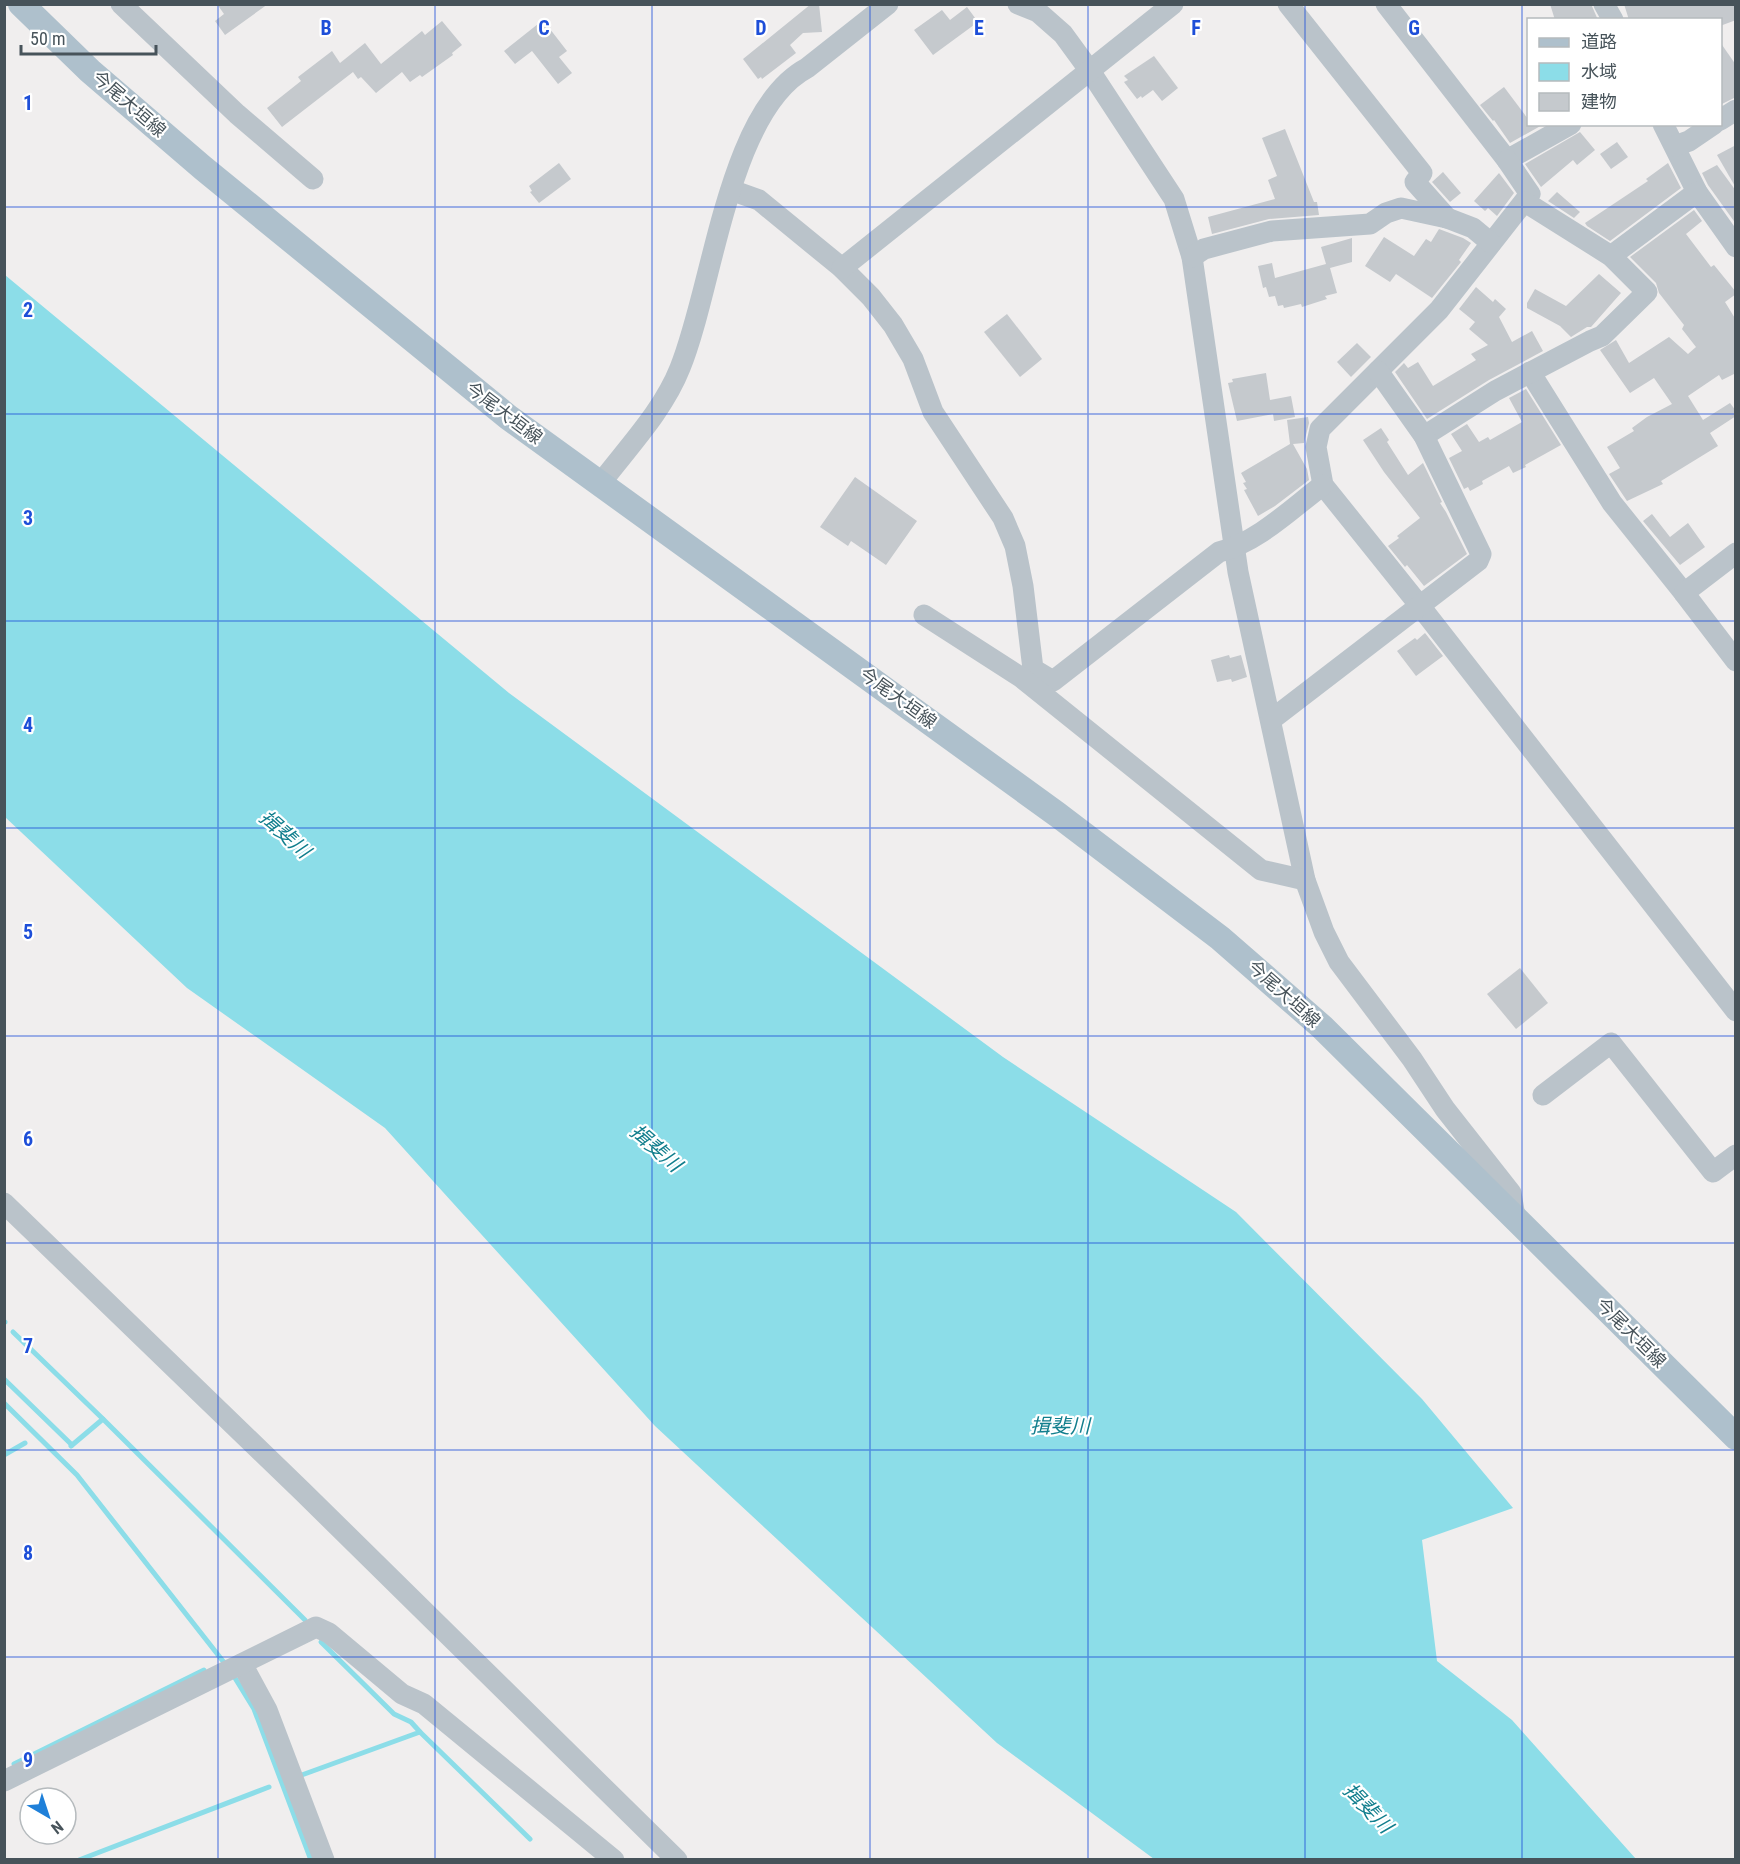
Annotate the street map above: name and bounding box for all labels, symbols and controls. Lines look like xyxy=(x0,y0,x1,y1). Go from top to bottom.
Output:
text: B xyxy=(320,16,332,40)
text: C xyxy=(538,16,550,40)
text: D xyxy=(755,16,767,40)
text: E xyxy=(974,16,984,40)
text: F xyxy=(1191,16,1201,40)
text: G xyxy=(1408,16,1420,40)
scale bar xyxy=(21,18,156,56)
legend xyxy=(1527,18,1722,126)
text: 50 m xyxy=(30,28,65,49)
text: 道路 xyxy=(1581,31,1617,52)
text: 水域 xyxy=(1581,61,1617,82)
street label: 今尾大垣線 xyxy=(88,66,170,141)
text: 1 xyxy=(23,91,33,115)
text: 建物 xyxy=(1581,91,1617,112)
text: 2 xyxy=(23,298,33,322)
street label: 今尾大垣線 xyxy=(462,377,547,448)
text: 3 xyxy=(23,506,33,530)
street label: 今尾大垣線 xyxy=(856,663,941,733)
text: 4 xyxy=(23,713,33,737)
water label: 揖斐川 xyxy=(255,805,317,864)
text: 5 xyxy=(23,920,33,944)
street label: 今尾大垣線 xyxy=(1244,956,1325,1032)
water label: 揖斐川 xyxy=(625,1119,688,1178)
text: 6 xyxy=(23,1127,33,1151)
street label: 今尾大垣線 xyxy=(1592,1293,1671,1372)
text: 7 xyxy=(23,1334,33,1358)
water label: 揖斐川 xyxy=(1030,1414,1092,1438)
text: 8 xyxy=(23,1541,33,1565)
text: 9 xyxy=(23,1748,33,1772)
water label: 揖斐川 xyxy=(1339,1778,1399,1839)
north arrow xyxy=(18,1786,78,1846)
text: N xyxy=(47,1817,67,1838)

